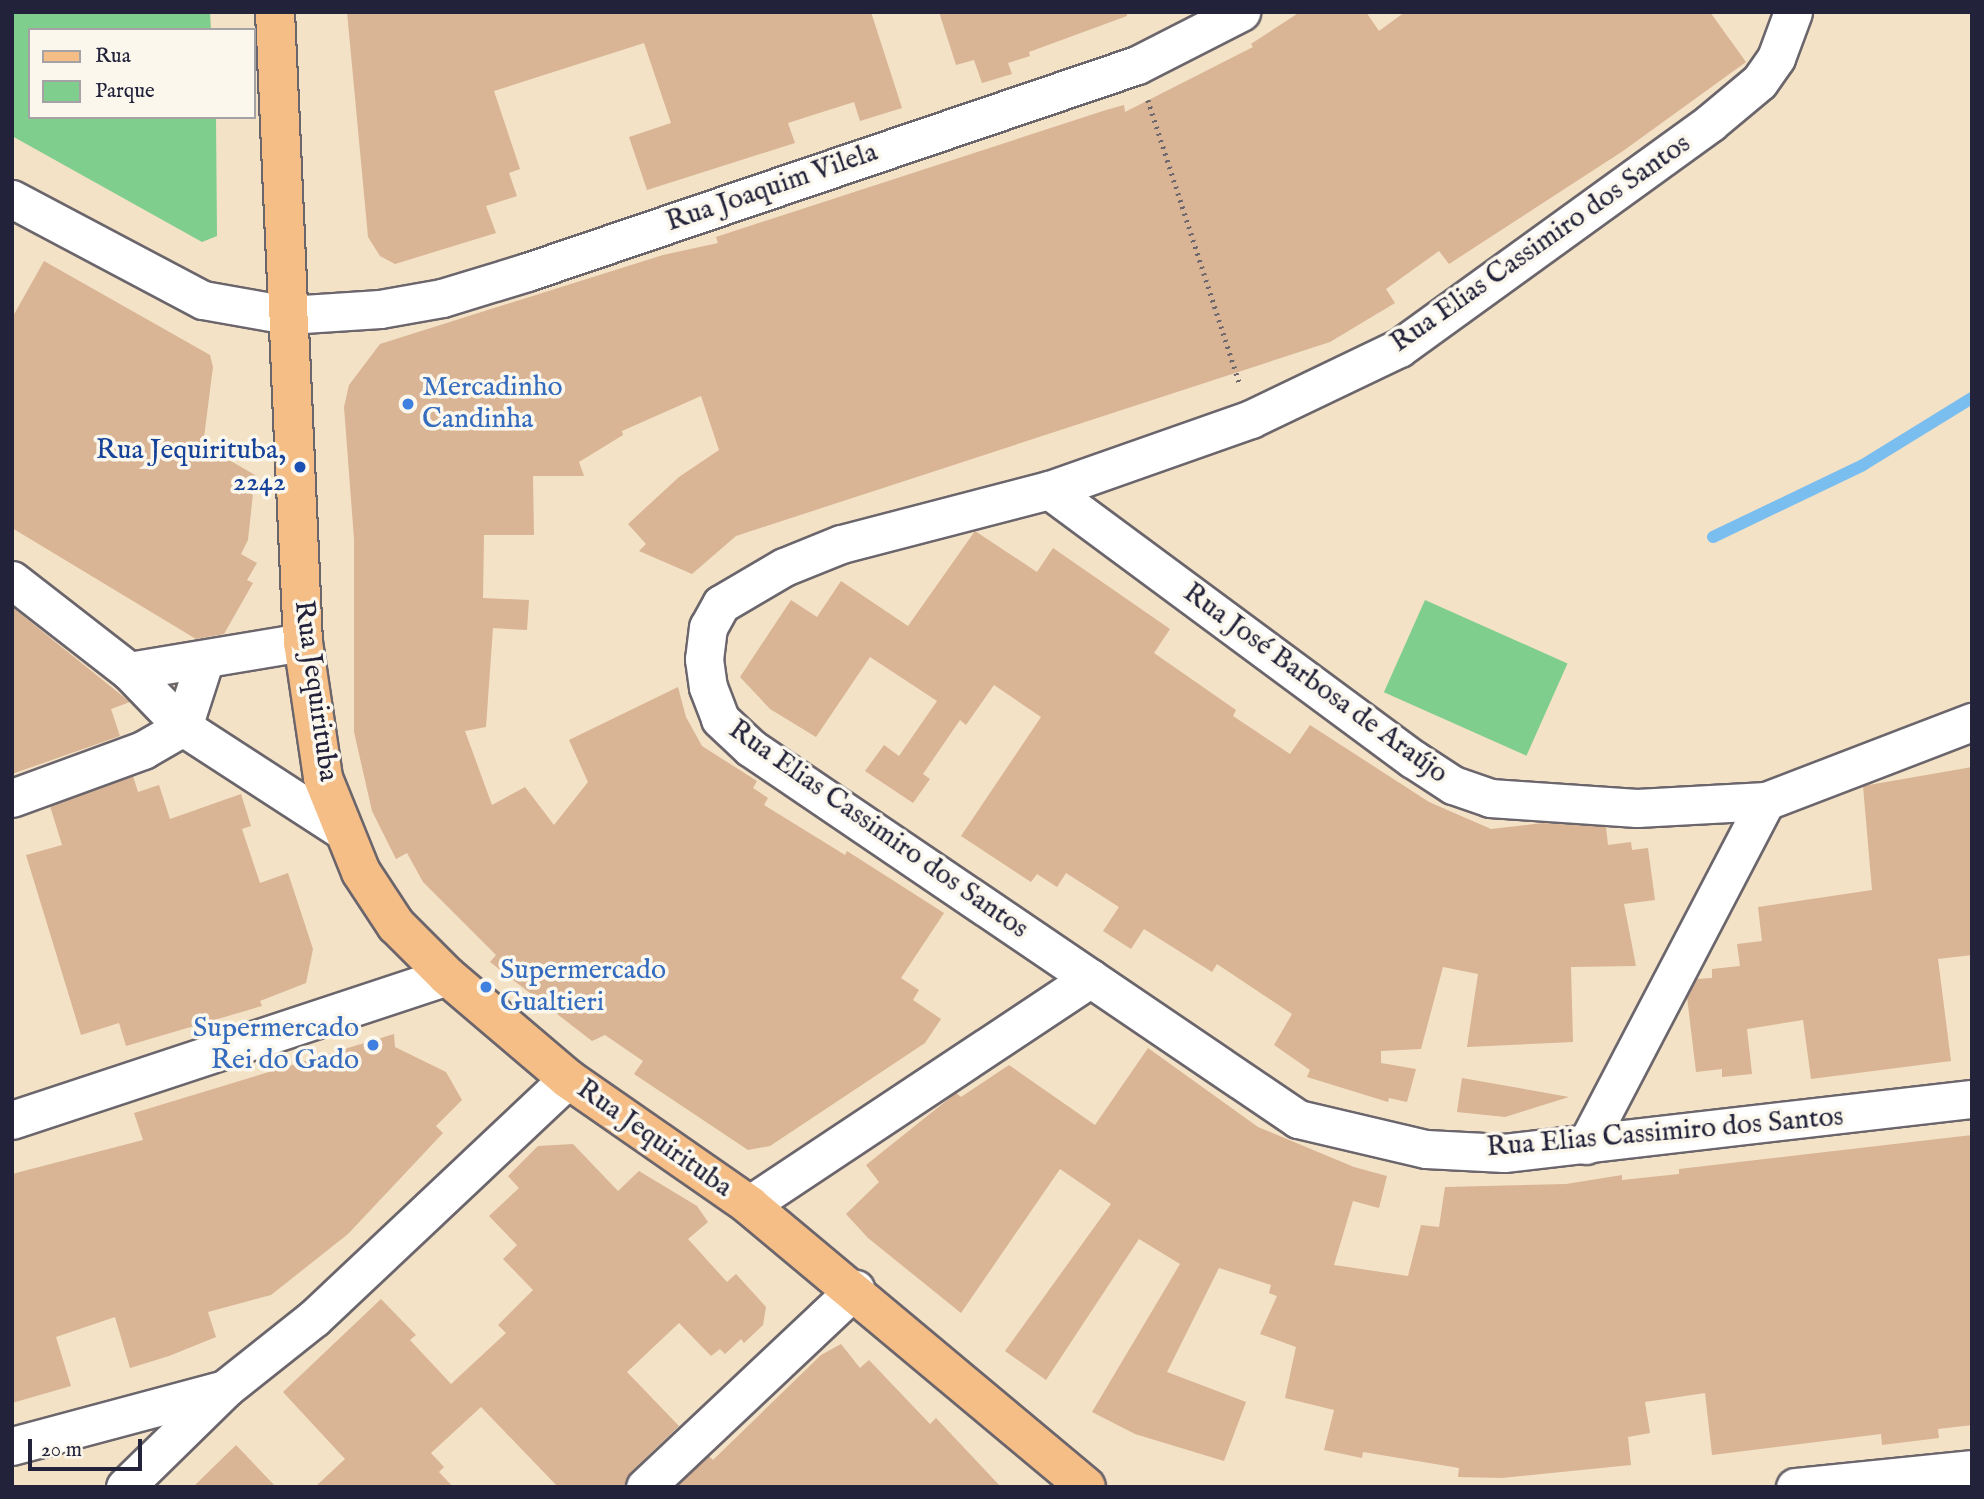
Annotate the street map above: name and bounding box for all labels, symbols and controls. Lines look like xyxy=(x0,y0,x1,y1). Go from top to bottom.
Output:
legend xyxy=(28,28,256,119)
text: Rua xyxy=(95,43,131,70)
text: Parque xyxy=(95,78,155,105)
street label: Rua Elias Cassimiro dos Santos xyxy=(1385,128,1697,360)
street label: Rua Joaquim Vilela xyxy=(662,136,882,240)
place label: Mercadinho Candinha xyxy=(422,371,563,437)
marker: Mercadinho Candinha xyxy=(400,396,416,412)
place label: Rua Jequirituba, 2242 xyxy=(96,434,286,500)
marker: Rua Jequirituba, 2242 xyxy=(292,459,308,475)
street label: Rua José Barbosa de Araújo xyxy=(1176,577,1454,791)
street label: Rua Jequirituba xyxy=(286,598,344,784)
street label: Rua Elias Cassimiro dos Santos xyxy=(722,714,1034,946)
place label: Supermercado Gualtieri xyxy=(500,954,666,1020)
marker: Supermercado Gualtieri xyxy=(478,979,494,995)
place label: Supermercado Rei do Gado xyxy=(193,1012,359,1078)
marker: Supermercado Rei do Gado xyxy=(365,1037,381,1053)
street label: Rua Jequirituba xyxy=(570,1073,738,1205)
street label: Rua Elias Cassimiro dos Santos xyxy=(1485,1101,1845,1165)
scale bar xyxy=(32,1426,145,1470)
text: 20 m xyxy=(41,1437,82,1464)

